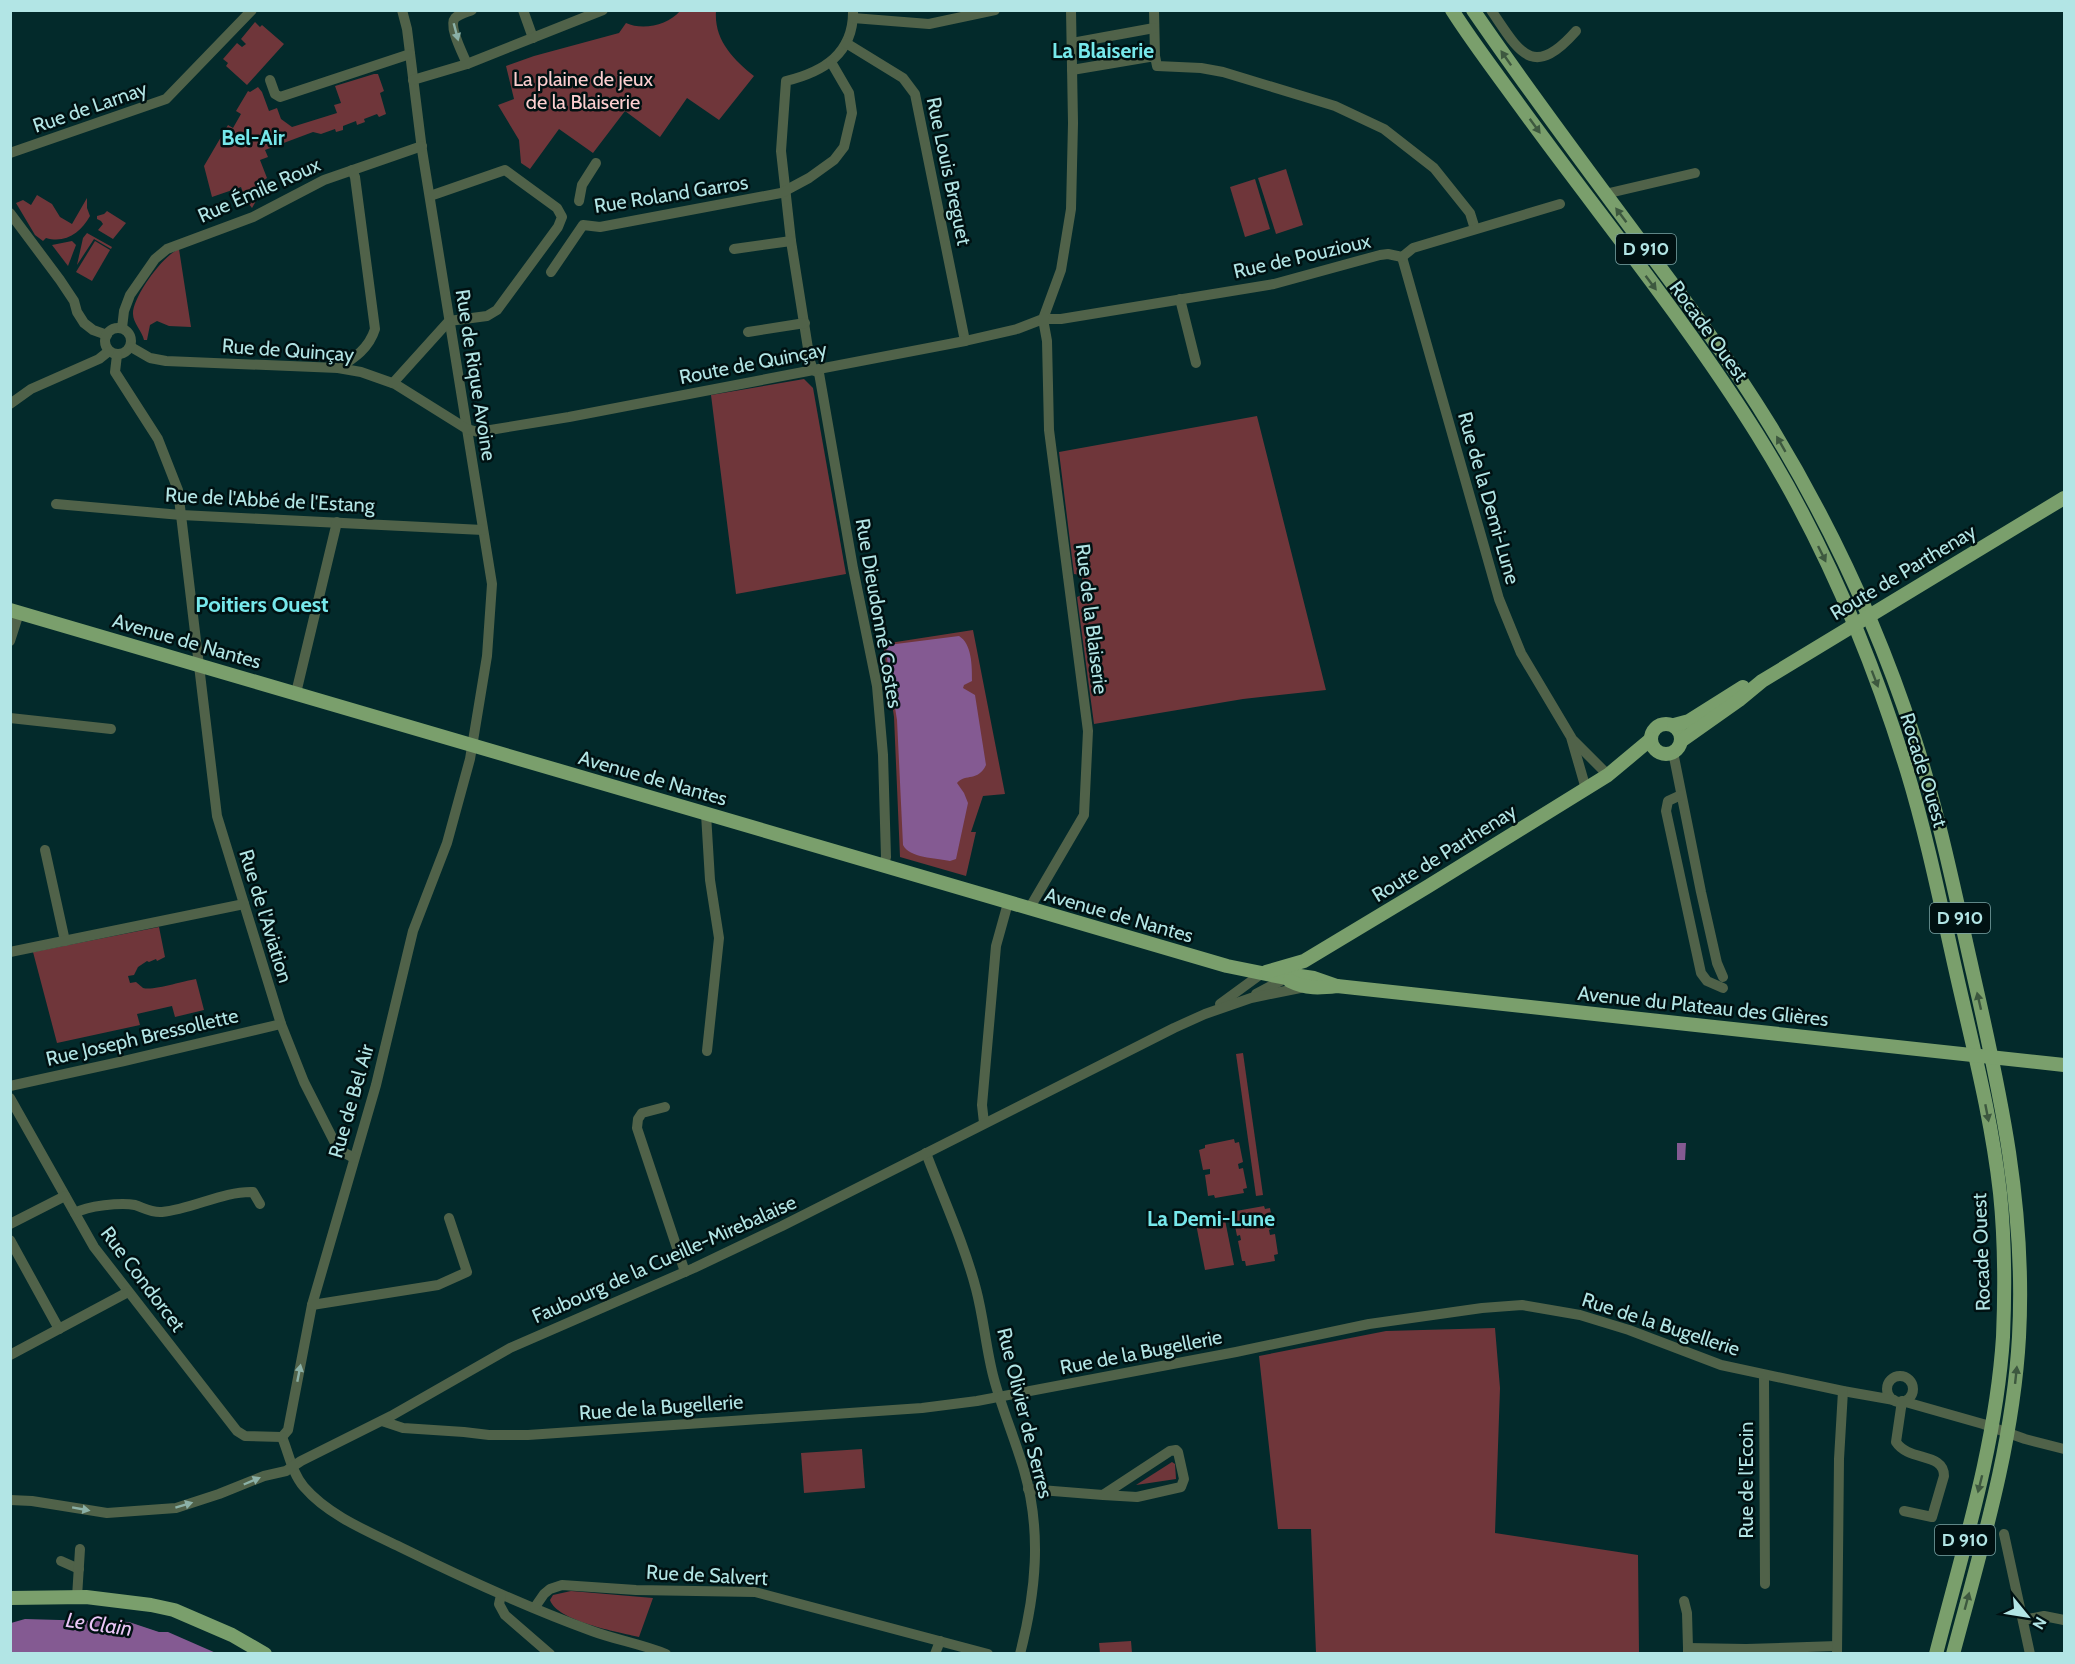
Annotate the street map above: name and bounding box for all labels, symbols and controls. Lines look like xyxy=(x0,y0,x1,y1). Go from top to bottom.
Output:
one-way arrow xyxy=(451,23,461,41)
district label: La Blaiserie xyxy=(1052,38,1154,63)
one-way arrow xyxy=(1501,50,1512,66)
park label: La plaine de jeux de la Blaiserie xyxy=(513,67,654,114)
street label: Rue de Larnay xyxy=(30,76,150,138)
street label: Rue Louis Breguet xyxy=(922,95,976,248)
one-way arrow xyxy=(1529,118,1541,134)
district label: Bel-Air xyxy=(221,125,285,150)
street label: Rue Émile Roux xyxy=(194,152,325,228)
street label: Rue Roland Garros xyxy=(592,170,750,218)
one-way arrow xyxy=(1615,208,1627,224)
street label: Rue de Pouzioux xyxy=(1231,228,1373,283)
road number: D 910 xyxy=(1616,234,1676,264)
one-way arrow xyxy=(1645,275,1657,291)
street label: Rocade Ouest xyxy=(1665,276,1754,386)
street label: Rue de Rique Avoine xyxy=(451,288,501,462)
street label: Rue de Quinçay xyxy=(221,333,355,367)
street label: Route de Quinçay xyxy=(677,337,829,389)
street label: Rue de la Demi-Lune xyxy=(1453,409,1525,587)
one-way arrow xyxy=(1776,435,1786,452)
street label: Rue de l'Abbé de l'Estang xyxy=(165,483,376,518)
street label: Rue Dieudonné Costes xyxy=(851,516,907,710)
street label: Route de Parthenay xyxy=(1826,519,1980,625)
street label: Rue de la Blaiserie xyxy=(1071,542,1113,696)
one-way arrow xyxy=(1817,545,1826,562)
district label: Poitiers Ouest xyxy=(195,591,329,618)
street label: Avenue de Nantes xyxy=(110,608,264,674)
one-way arrow xyxy=(1870,671,1880,689)
street label: Rocade Ouest xyxy=(1895,710,1953,830)
street label: Avenue de Nantes xyxy=(576,745,730,811)
street label: Route de Parthenay xyxy=(1367,799,1521,907)
street label: Rue de l'Aviation xyxy=(234,846,298,986)
street label: Avenue de Nantes xyxy=(1042,882,1196,948)
road number: D 910 xyxy=(1930,903,1990,933)
street label: Avenue du Plateau des Glières xyxy=(1576,981,1830,1031)
one-way arrow xyxy=(1974,992,1984,1010)
street label: Rue Joseph Bressollette xyxy=(43,1003,241,1071)
street label: Rue de Bel Air xyxy=(323,1041,379,1161)
one-way arrow xyxy=(1983,1103,1992,1122)
street label: Faubourg de la Cueille-Mirebalaise xyxy=(528,1190,800,1328)
street label: Rocade Ouest xyxy=(1967,1192,1995,1312)
district label: La Demi-Lune xyxy=(1147,1206,1275,1231)
street label: Rue Condorcet xyxy=(96,1222,190,1336)
street label: Rue de la Bugellerie xyxy=(1579,1287,1743,1361)
street label: Rue Olivier de Serres xyxy=(992,1325,1058,1501)
street label: Rue de la Bugellerie xyxy=(1058,1325,1224,1379)
one-way arrow xyxy=(295,1363,304,1382)
one-way arrow xyxy=(2011,1365,2021,1384)
street label: Rue de la Bugellerie xyxy=(578,1389,744,1425)
street label: Rue de l'Ecoin xyxy=(1734,1422,1758,1538)
one-way arrow xyxy=(1974,1475,1984,1493)
one-way arrow xyxy=(243,1476,261,1485)
one-way arrow xyxy=(175,1500,193,1510)
one-way arrow xyxy=(71,1504,90,1513)
road number: D 910 xyxy=(1935,1525,1995,1555)
street label: Rue de Salvert xyxy=(646,1560,769,1590)
north arrow xyxy=(1997,1586,2057,1646)
one-way arrow xyxy=(1963,1592,1972,1610)
water label: Le Clain xyxy=(64,1607,134,1641)
text: N xyxy=(2029,1614,2051,1633)

